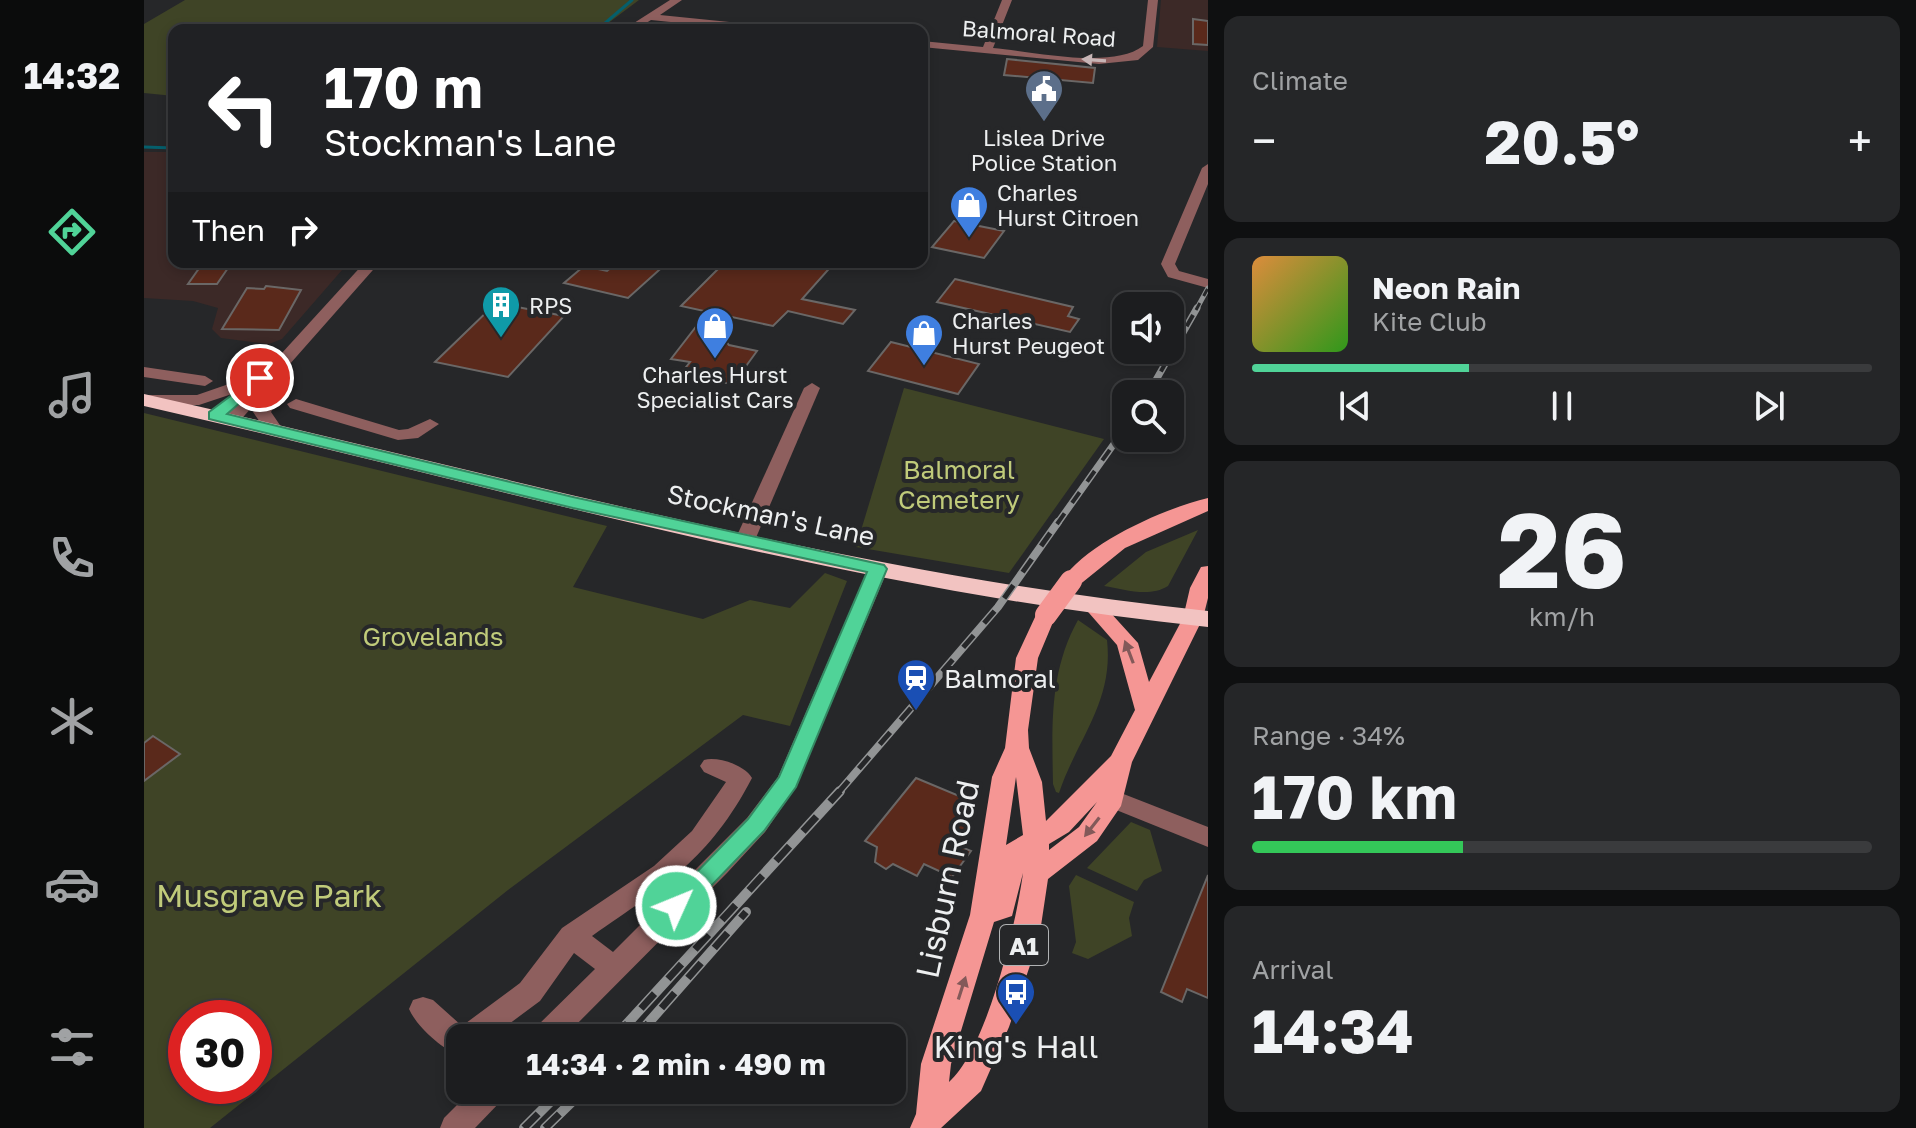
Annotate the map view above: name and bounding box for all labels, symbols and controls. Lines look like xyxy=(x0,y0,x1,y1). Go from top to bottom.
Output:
street label: Balmoral Road xyxy=(961,14,1117,52)
text: 170 m xyxy=(324,53,483,120)
one-way arrow xyxy=(1082,53,1107,66)
text: 14:32 xyxy=(24,54,120,97)
icon: left xyxy=(192,56,296,160)
text: Climate xyxy=(1252,65,1348,96)
public building icon: Lislea Drive Police Station xyxy=(1023,68,1065,123)
text: 20.5° xyxy=(1485,105,1639,177)
text: − xyxy=(1252,114,1276,167)
text: + xyxy=(1848,114,1872,167)
text: Stockman's Lane xyxy=(324,121,617,164)
place label: Lislea Drive Police Station xyxy=(971,124,1117,176)
place label: Charles Hurst Citroen xyxy=(997,179,1139,231)
shop icon: Charles Hurst Citroen xyxy=(948,184,990,239)
icon: directions xyxy=(44,204,100,260)
icon: right xyxy=(281,208,325,252)
text: Then xyxy=(192,212,265,248)
text: Neon Rain xyxy=(1372,270,1520,306)
building icon: RPS xyxy=(480,284,522,339)
place label: RPS xyxy=(529,292,572,319)
map controls xyxy=(1112,292,1184,452)
button: sound xyxy=(1112,292,1184,364)
shop icon: Charles Hurst Specialist Cars xyxy=(694,305,736,360)
text: Kite Club xyxy=(1372,306,1487,337)
place label: Charles Hurst Peugeot xyxy=(952,307,1105,359)
shop icon: Charles Hurst Peugeot xyxy=(903,312,945,367)
pin xyxy=(226,344,294,412)
icon: arrive xyxy=(238,356,282,400)
place label: Charles Hurst Specialist Cars xyxy=(636,361,794,413)
icon: music xyxy=(44,367,100,423)
button: search xyxy=(1112,380,1184,452)
icon: previous xyxy=(1333,384,1377,428)
icon: pause xyxy=(1540,384,1584,428)
icon: next xyxy=(1747,384,1791,428)
park label: Balmoral Cemetery xyxy=(898,454,1020,515)
street label: Stockman's Lane xyxy=(664,478,878,552)
text: 26 xyxy=(1497,486,1627,611)
icon: phone xyxy=(44,530,100,586)
text: km/h xyxy=(1529,601,1595,632)
park label: Grovelands xyxy=(362,621,504,652)
one-way arrow xyxy=(1122,639,1135,663)
station icon: Balmoral xyxy=(895,657,937,712)
place label: Balmoral xyxy=(944,663,1056,694)
icon: climate xyxy=(44,693,100,749)
text: Range · 34% xyxy=(1252,720,1405,751)
text: 170 km xyxy=(1252,760,1457,832)
street label: Lisburn Road xyxy=(907,777,987,981)
one-way arrow xyxy=(1084,817,1100,837)
icon: car xyxy=(44,856,100,912)
position arrow xyxy=(634,864,718,948)
park label: Musgrave Park xyxy=(156,876,382,914)
road number: A1 xyxy=(1000,925,1048,965)
text: Arrival xyxy=(1252,954,1333,985)
bus stop icon: King's Hall xyxy=(995,971,1037,1026)
one-way arrow xyxy=(957,976,969,1000)
text: 14:34 xyxy=(1252,994,1414,1066)
speed limit sign: 30 xyxy=(168,1000,272,1104)
icon: filters xyxy=(44,1019,100,1075)
place label: King's Hall xyxy=(934,1027,1098,1065)
text: 14:34 · 2 min · 490 m xyxy=(526,1046,826,1082)

